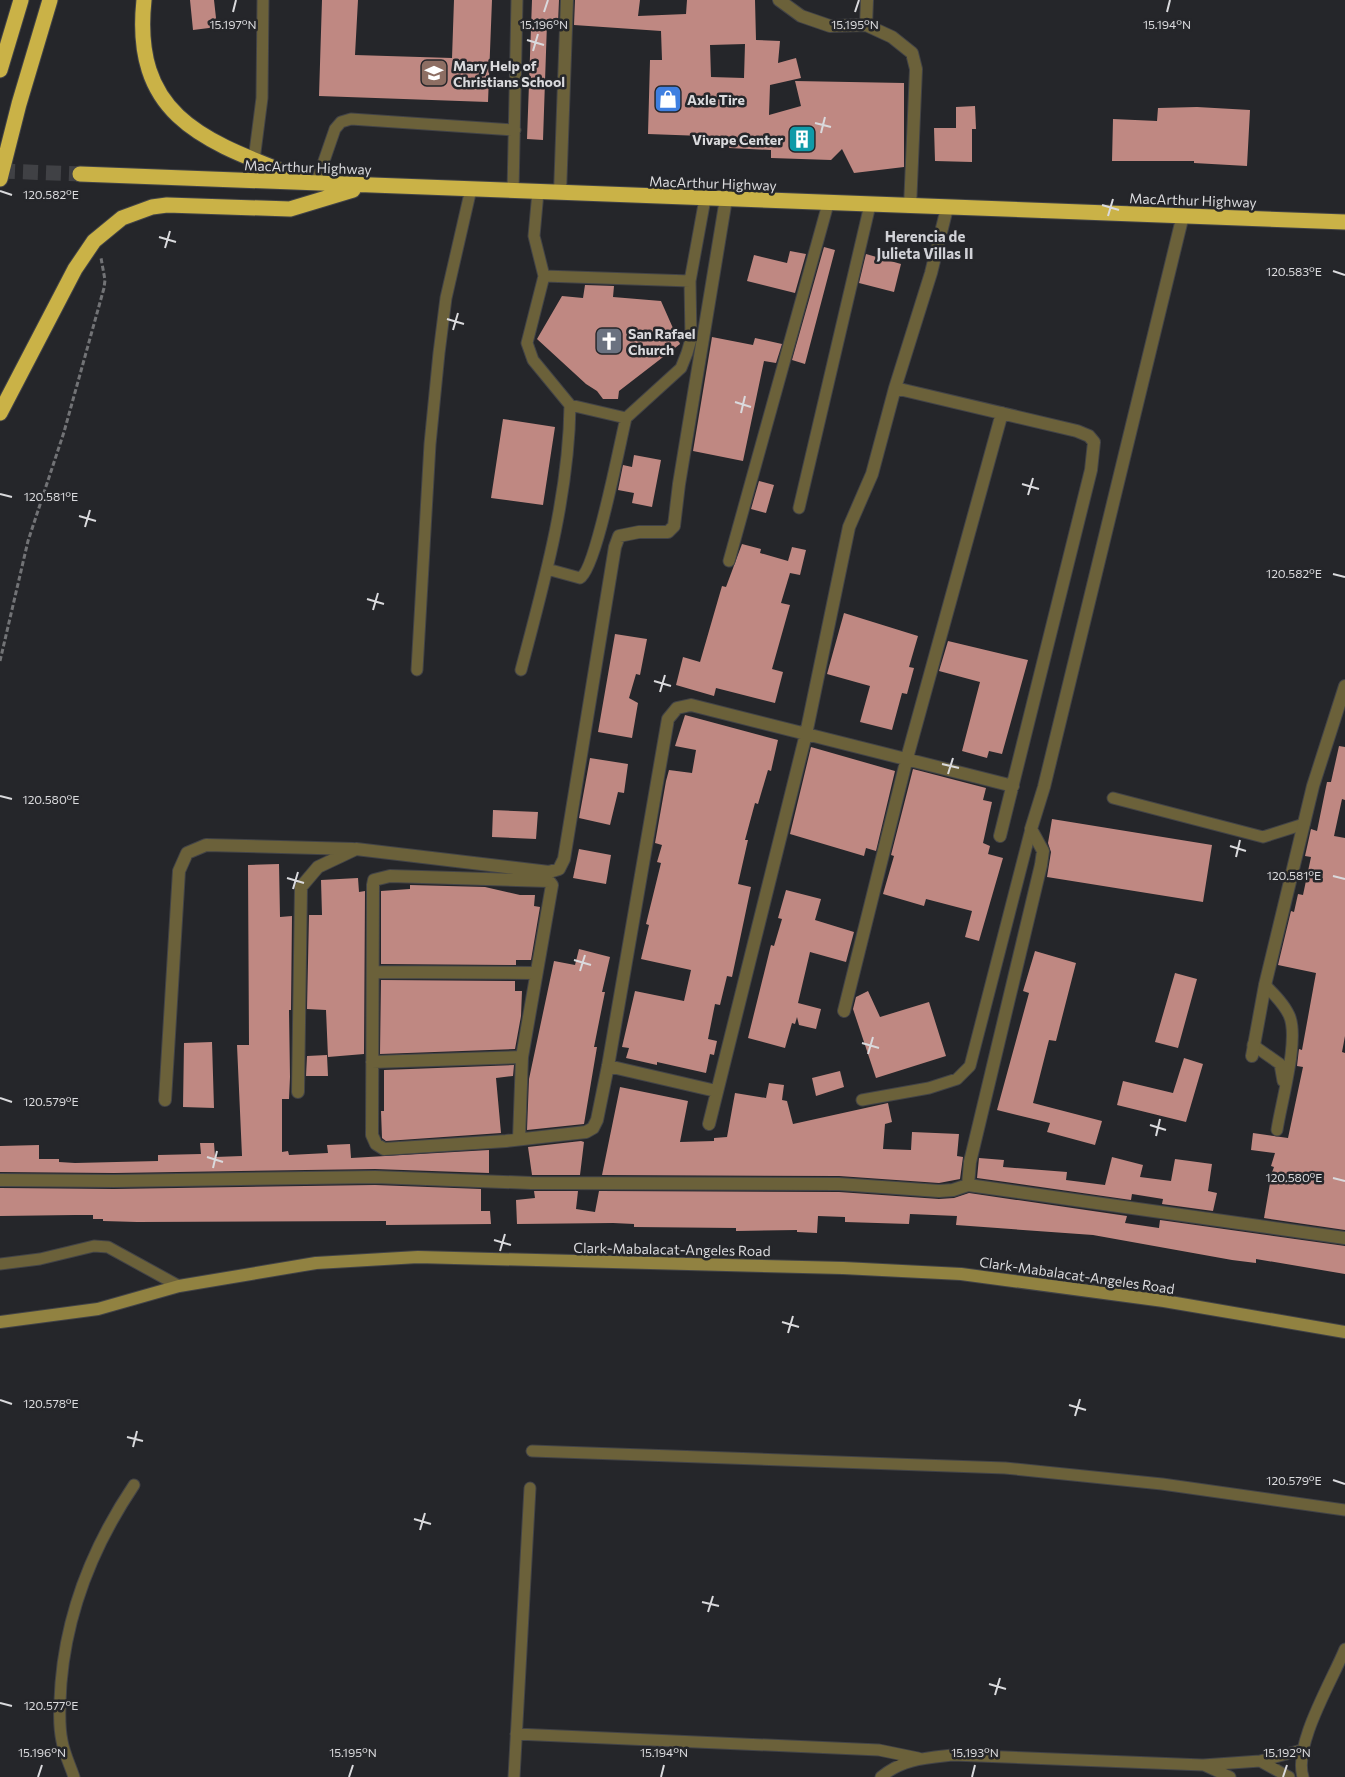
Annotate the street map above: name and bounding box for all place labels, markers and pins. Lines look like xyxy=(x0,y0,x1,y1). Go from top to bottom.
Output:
place label: Mary Help of Christians School xyxy=(453,57,565,90)
school or university icon: Mary Help of Christians School xyxy=(419,58,449,88)
shop icon: Axle Tire xyxy=(653,84,683,114)
place label: Axle Tire xyxy=(687,91,745,108)
building icon: Vivape Center xyxy=(787,124,817,154)
place label: Vivape Center xyxy=(692,131,783,148)
place label: San Rafael Church xyxy=(628,325,696,358)
church icon: San Rafael Church xyxy=(594,326,624,356)

